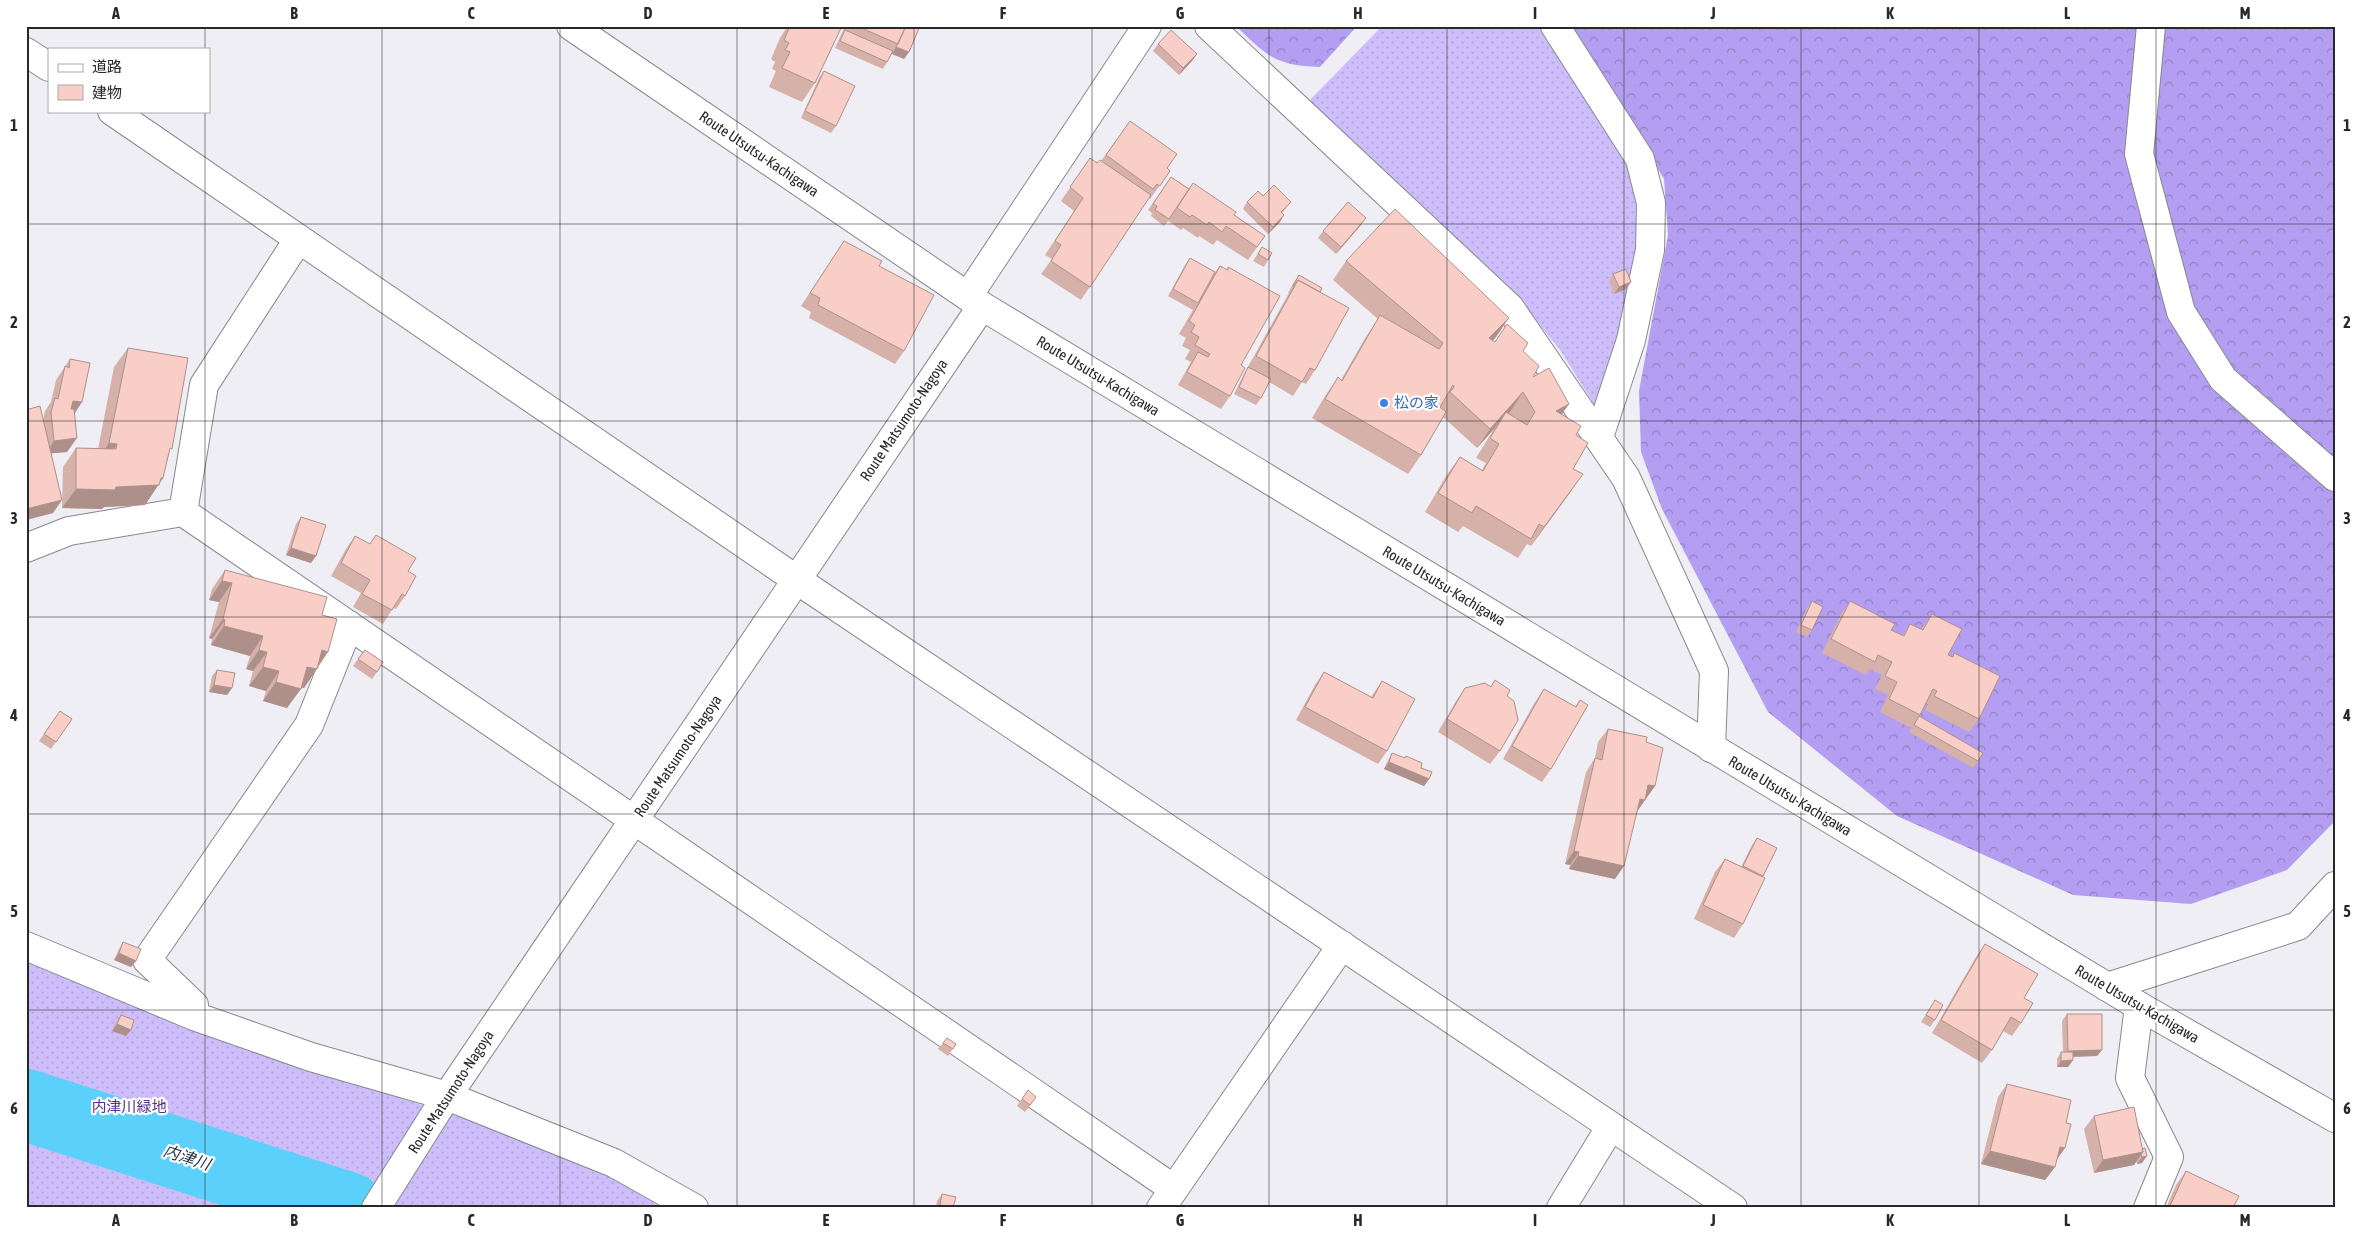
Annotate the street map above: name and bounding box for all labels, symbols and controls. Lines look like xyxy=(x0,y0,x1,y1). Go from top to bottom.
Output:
text: A xyxy=(111,4,120,22)
text: B xyxy=(290,4,298,22)
text: C xyxy=(467,4,475,22)
text: D xyxy=(644,4,653,22)
text: E xyxy=(823,4,830,22)
text: F xyxy=(1000,4,1007,22)
text: G xyxy=(1176,4,1185,22)
text: H xyxy=(1353,4,1363,22)
text: I xyxy=(1533,4,1537,22)
text: J xyxy=(1709,4,1716,22)
text: K xyxy=(1886,4,1894,22)
text: L xyxy=(2064,4,2071,22)
text: M xyxy=(2240,4,2250,22)
legend xyxy=(48,48,210,112)
text: 道路 xyxy=(92,58,122,75)
text: 建物 xyxy=(92,84,122,101)
street label: Route Utsutsu-Kachigawa xyxy=(696,107,822,200)
text: 1 xyxy=(10,116,18,134)
text: 1 xyxy=(2343,116,2351,134)
text: 2 xyxy=(10,313,18,331)
text: 2 xyxy=(2343,313,2351,331)
street label: Route Utsutsu-Kachigawa xyxy=(1034,332,1163,419)
street label: Route Matsumoto-Nagoya xyxy=(856,356,951,484)
place label: 松の家 xyxy=(1394,394,1439,411)
marker: 松の家 xyxy=(1378,397,1390,409)
text: 3 xyxy=(10,509,18,527)
text: 3 xyxy=(2343,509,2351,527)
street label: Route Utsutsu-Kachigawa xyxy=(1380,542,1509,629)
street label: Route Matsumoto-Nagoya xyxy=(630,692,725,820)
text: 4 xyxy=(9,706,18,724)
text: 4 xyxy=(2342,706,2351,724)
street label: Route Utsutsu-Kachigawa xyxy=(1726,752,1855,839)
text: 5 xyxy=(10,902,18,920)
text: 5 xyxy=(2343,902,2351,920)
street label: Route Utsutsu-Kachigawa xyxy=(2072,961,2202,1046)
street label: Route Matsumoto-Nagoya xyxy=(404,1027,497,1156)
park label: 内津川緑地 xyxy=(91,1098,167,1115)
text: 6 xyxy=(10,1099,18,1117)
text: 6 xyxy=(2343,1099,2351,1117)
water label: 内津川 xyxy=(161,1141,215,1174)
text: A xyxy=(111,1211,120,1229)
text: B xyxy=(290,1211,298,1229)
text: C xyxy=(467,1211,475,1229)
text: D xyxy=(644,1211,653,1229)
text: E xyxy=(823,1211,830,1229)
text: F xyxy=(1000,1211,1007,1229)
text: G xyxy=(1176,1211,1185,1229)
text: H xyxy=(1353,1211,1363,1229)
text: I xyxy=(1533,1211,1537,1229)
text: J xyxy=(1709,1211,1716,1229)
text: K xyxy=(1886,1211,1894,1229)
text: L xyxy=(2064,1211,2071,1229)
text: M xyxy=(2240,1211,2250,1229)

